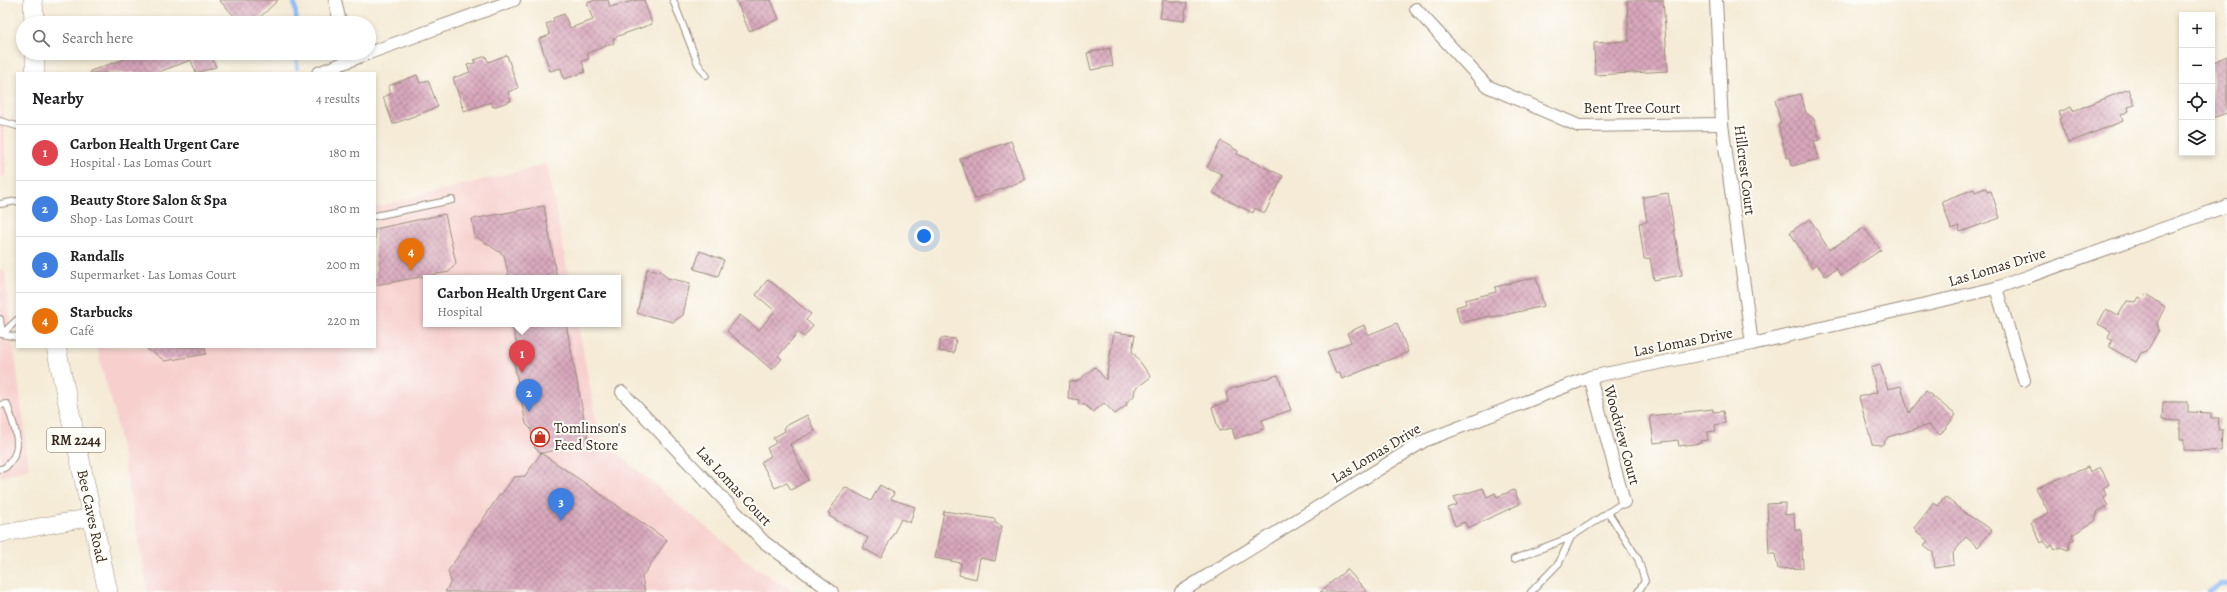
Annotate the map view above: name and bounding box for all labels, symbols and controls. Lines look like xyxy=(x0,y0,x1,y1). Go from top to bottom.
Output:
map controls xyxy=(2179,12,2215,156)
button: + xyxy=(2179,12,2215,48)
search box xyxy=(16,16,376,60)
icon: search xyxy=(30,27,52,49)
text: Search here xyxy=(62,28,133,48)
button: − xyxy=(2179,48,2215,84)
button: locate xyxy=(2179,84,2215,120)
text: Nearby xyxy=(32,87,83,110)
text: 4 results xyxy=(316,90,360,107)
street label: Bent Tree Court xyxy=(1584,98,1680,118)
button: layers xyxy=(2179,120,2215,156)
street label: Hillcrest Court xyxy=(1730,124,1760,216)
text: Carbon Health Urgent Care xyxy=(70,134,240,154)
text: 1 xyxy=(43,144,47,161)
text: 180 m xyxy=(329,144,360,161)
text: Hospital · Las Lomas Court xyxy=(70,154,212,171)
text: Beauty Store Salon & Spa xyxy=(70,190,227,210)
text: 2 xyxy=(42,200,48,217)
text: 180 m xyxy=(329,200,360,217)
text: Shop · Las Lomas Court xyxy=(70,210,194,227)
your location xyxy=(914,226,934,246)
pin: 4 xyxy=(398,238,424,271)
street label: Las Lomas Drive xyxy=(1946,243,2048,291)
text: Randalls xyxy=(70,246,124,266)
text: 3 xyxy=(42,256,48,273)
text: 200 m xyxy=(327,256,360,273)
text: Supermarket · Las Lomas Court xyxy=(70,266,236,283)
popup xyxy=(423,275,621,327)
text: Carbon Health Urgent Care xyxy=(437,283,607,303)
text: Starbucks xyxy=(70,302,133,322)
text: Hospital xyxy=(437,303,483,320)
text: 4 xyxy=(42,312,48,329)
text: 220 m xyxy=(327,312,360,329)
text: Café xyxy=(70,322,94,339)
street label: Las Lomas Drive xyxy=(1632,323,1735,361)
pin: 1 xyxy=(509,340,535,373)
pin: 2 xyxy=(516,379,542,412)
street label: Woodview Court xyxy=(1599,382,1645,487)
place label: Tomlinson's Feed Store xyxy=(554,418,627,455)
street label: Las Lomas Drive xyxy=(1328,418,1425,488)
shop icon: Tomlinson's Feed Store xyxy=(529,426,551,448)
road number: RM 2244 xyxy=(47,428,105,452)
street label: Las Lomas Court xyxy=(692,442,776,530)
street label: Bee Caves Road xyxy=(72,468,112,565)
pin: 3 xyxy=(548,488,574,521)

